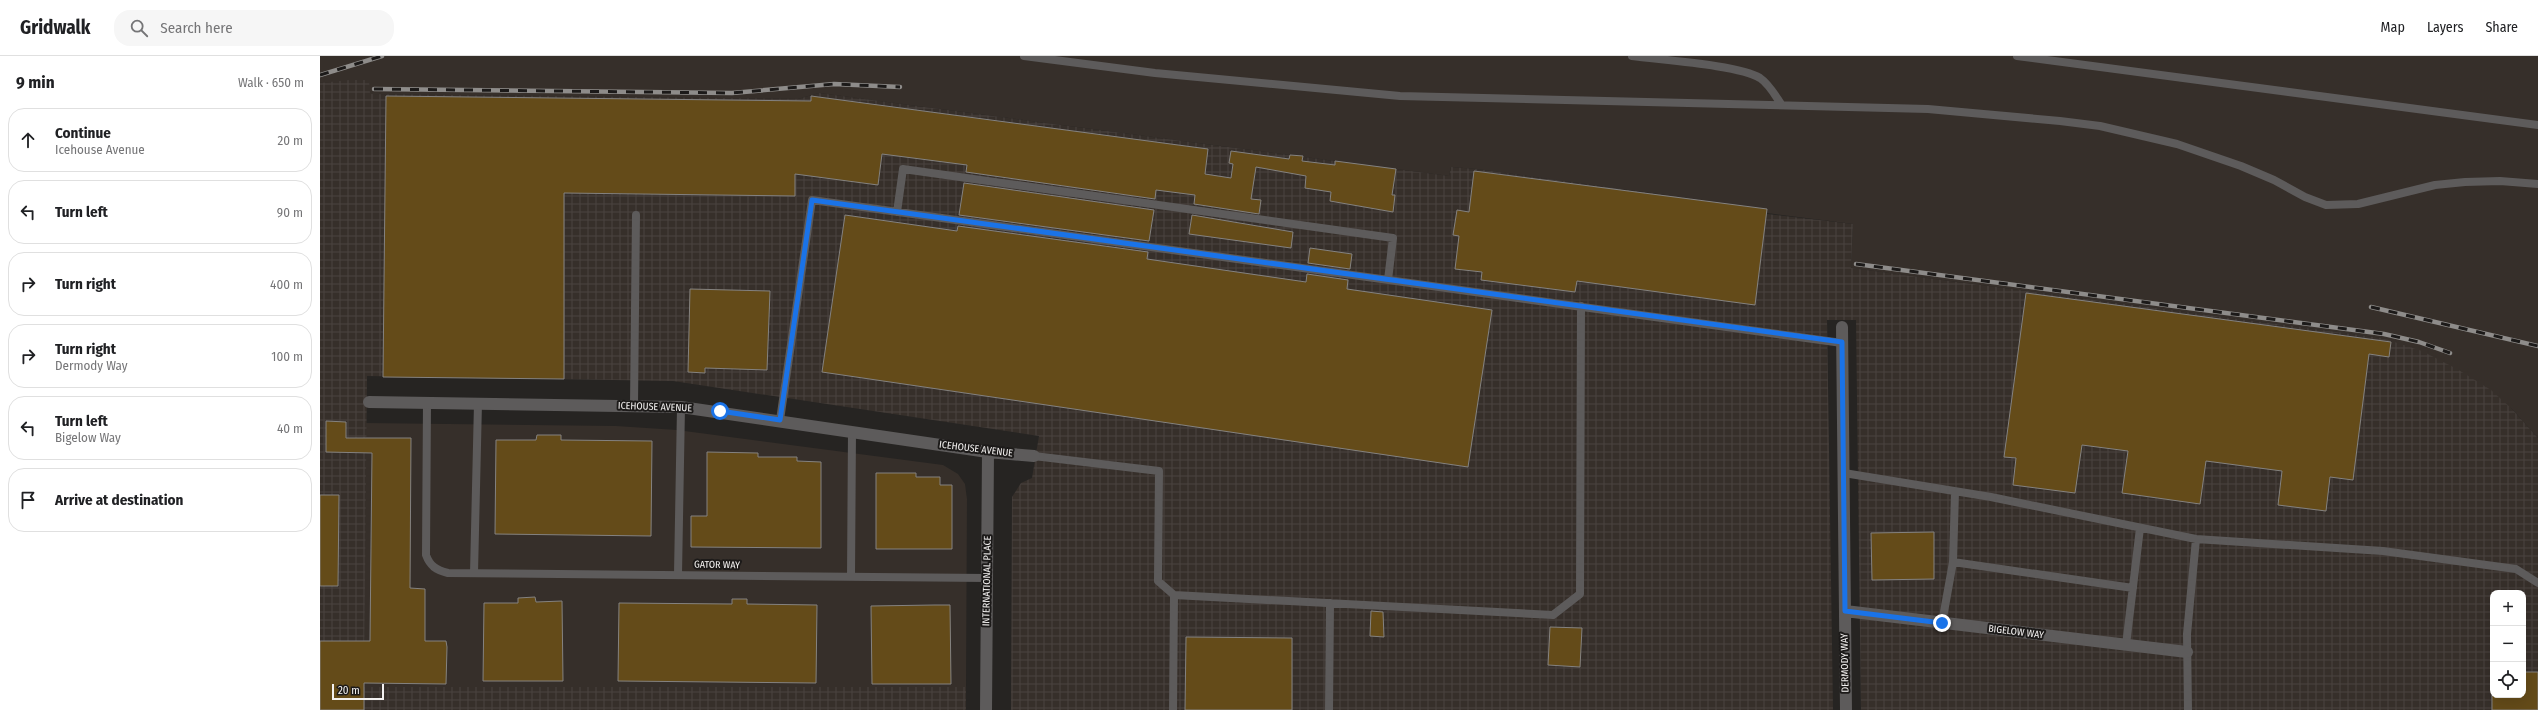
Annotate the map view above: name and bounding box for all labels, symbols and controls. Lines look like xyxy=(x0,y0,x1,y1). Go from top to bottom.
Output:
search box xyxy=(114,10,394,46)
text: Gridwalk xyxy=(20,16,90,39)
icon: search xyxy=(128,17,150,39)
text: Search here xyxy=(160,19,233,37)
text: Map xyxy=(2381,19,2405,36)
text: Layers xyxy=(2427,19,2463,36)
text: Share xyxy=(2485,19,2518,36)
text: 9 min xyxy=(16,72,55,93)
text: Walk · 650 m xyxy=(238,75,304,90)
text: Continue xyxy=(55,124,111,142)
icon: ahead xyxy=(17,129,39,151)
text: 20 m xyxy=(277,133,303,148)
text: Icehouse Avenue xyxy=(55,142,145,157)
icon: left xyxy=(17,201,39,223)
text: Turn left xyxy=(55,203,108,221)
text: 90 m xyxy=(277,205,303,220)
icon: right xyxy=(17,273,39,295)
text: Turn right xyxy=(55,275,116,293)
text: 400 m xyxy=(270,277,303,292)
text: Turn right xyxy=(55,340,116,358)
icon: right xyxy=(17,345,39,367)
text: 100 m xyxy=(271,349,303,364)
text: Dermody Way xyxy=(55,358,128,373)
street label: ICEHOUSE AVENUE xyxy=(618,400,693,414)
route start xyxy=(711,402,729,420)
text: Turn left xyxy=(55,412,108,430)
icon: left xyxy=(17,417,39,439)
text: 40 m xyxy=(277,421,303,436)
text: Bigelow Way xyxy=(55,430,121,445)
street label: ICEHOUSE AVENUE xyxy=(938,439,1014,460)
icon: arrive xyxy=(17,489,39,511)
text: Arrive at destination xyxy=(55,491,183,509)
street label: INTERNATIONAL PLACE xyxy=(980,535,994,626)
street label: GATOR WAY xyxy=(694,559,740,571)
map controls xyxy=(2490,590,2526,698)
button: + xyxy=(2490,590,2526,626)
route end xyxy=(1933,614,1951,632)
street label: BIGELOW WAY xyxy=(1988,623,2044,641)
button: − xyxy=(2490,626,2526,662)
street label: DERMODY WAY xyxy=(1838,633,1852,693)
button: locate xyxy=(2490,662,2526,698)
scale bar xyxy=(332,682,384,701)
text: 20 m xyxy=(338,684,360,697)

